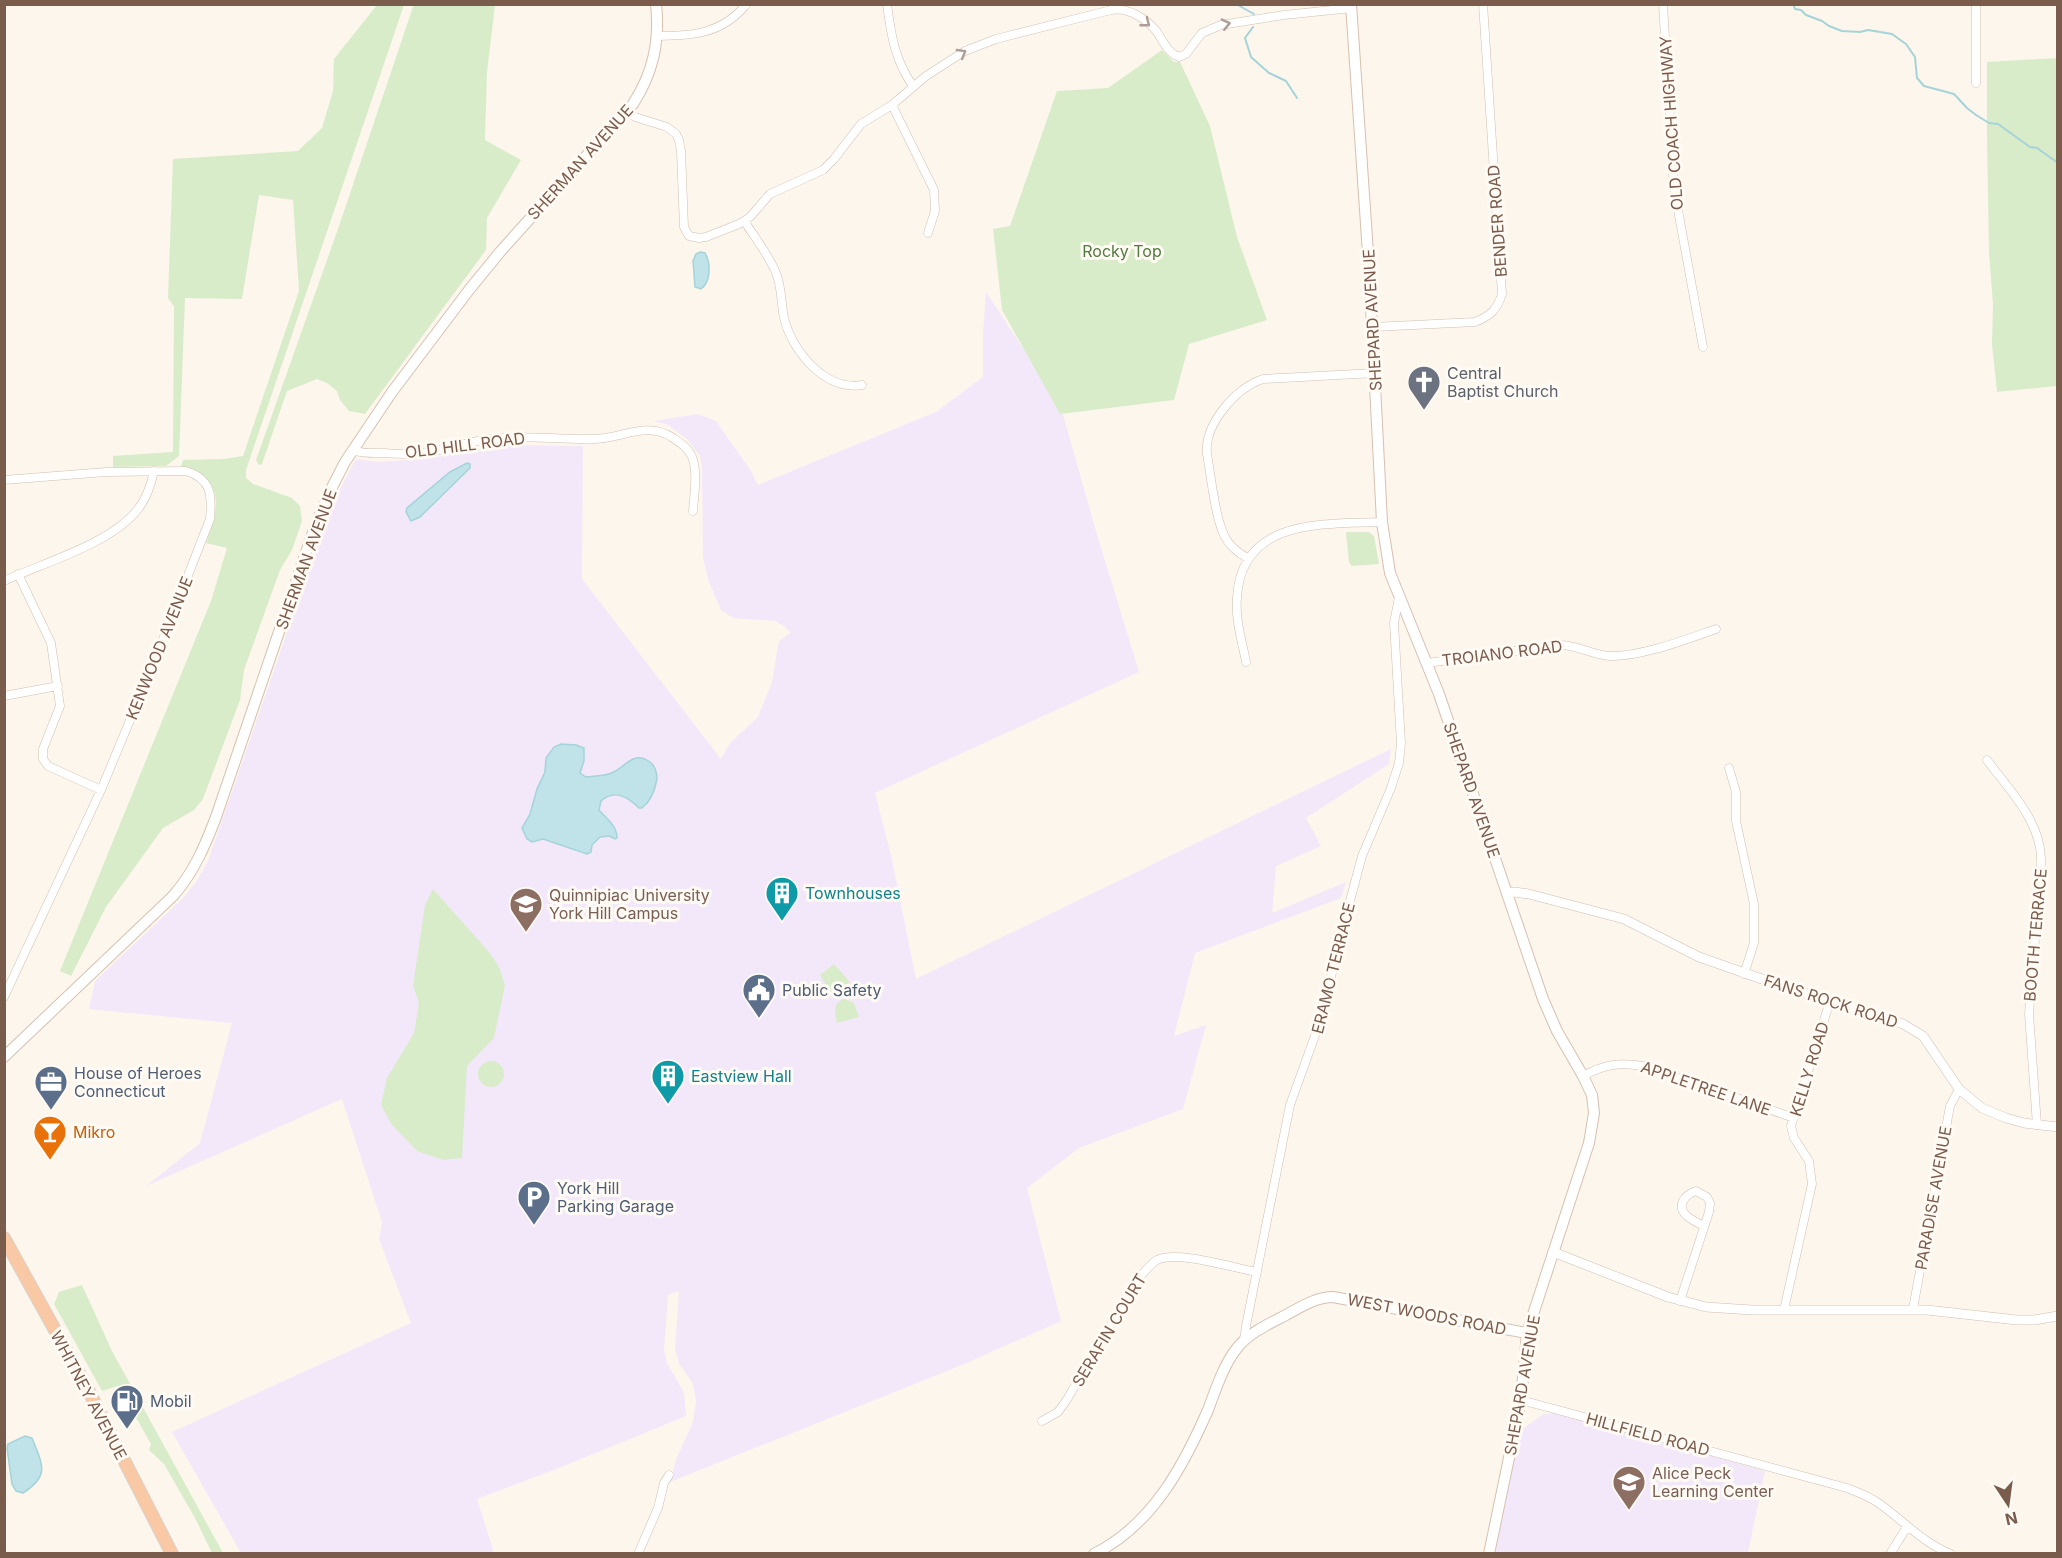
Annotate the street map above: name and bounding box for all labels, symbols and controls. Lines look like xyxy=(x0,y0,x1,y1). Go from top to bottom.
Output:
one-way arrow xyxy=(1139,16,1150,27)
one-way arrow xyxy=(1221,18,1231,31)
street label: OLD COACH HIGHWAY xyxy=(1655,35,1687,211)
one-way arrow xyxy=(956,49,966,60)
street label: SHERMAN AVENUE xyxy=(523,100,637,224)
street label: BENDER ROAD xyxy=(1483,164,1511,278)
park label: Rocky Top xyxy=(1082,241,1162,261)
street label: SHEPARD AVENUE xyxy=(1358,248,1386,392)
place label: Central Baptist Church xyxy=(1447,363,1559,401)
church icon: Central Baptist Church xyxy=(1406,364,1442,411)
street label: OLD HILL ROAD xyxy=(404,428,526,462)
street label: SHERMAN AVENUE xyxy=(271,486,341,632)
street label: KENWOOD AVENUE xyxy=(121,573,197,723)
street label: TROIANO ROAD xyxy=(1440,636,1564,670)
street label: SHEPARD AVENUE xyxy=(1439,719,1505,861)
street label: BOOTH TERRACE xyxy=(2019,868,2051,1002)
building icon: Townhouses xyxy=(764,875,800,922)
place label: Townhouses xyxy=(805,883,901,903)
place label: Quinnipiac University York Hill Campus xyxy=(549,885,710,923)
school or university icon: Quinnipiac University York Hill Campus xyxy=(508,886,544,933)
street label: ERAMO TERRACE xyxy=(1307,900,1359,1036)
street label: FANS ROCK ROAD xyxy=(1761,970,1901,1032)
public building icon: Public Safety xyxy=(741,972,777,1019)
place label: Public Safety xyxy=(782,980,881,1000)
street label: KELLY ROAD xyxy=(1785,1019,1833,1119)
street label: APPLETREE LANE xyxy=(1638,1056,1774,1120)
building icon: Eastview Hall xyxy=(650,1058,686,1105)
place label: House of Heroes Connecticut xyxy=(74,1063,202,1101)
office icon: House of Heroes Connecticut xyxy=(33,1064,69,1111)
place label: Eastview Hall xyxy=(691,1066,792,1086)
bar icon: Mikro xyxy=(32,1114,68,1161)
place label: Mikro xyxy=(73,1122,115,1142)
street label: PARADISE AVENUE xyxy=(1910,1124,1956,1272)
place label: York Hill Parking Garage xyxy=(557,1178,674,1216)
parking icon: York Hill Parking Garage xyxy=(516,1179,552,1226)
street label: SERAFIN COURT xyxy=(1067,1270,1151,1390)
street label: WEST WOODS ROAD xyxy=(1346,1289,1508,1339)
street label: SHEPARD AVENUE xyxy=(1500,1313,1544,1457)
street label: WHITNEY AVENUE xyxy=(46,1327,132,1463)
fuel station icon: Mobil xyxy=(109,1383,145,1430)
place label: Mobil xyxy=(150,1391,192,1411)
street label: HILLFIELD ROAD xyxy=(1584,1408,1712,1460)
place label: Alice Peck Learning Center xyxy=(1652,1463,1774,1501)
school or university icon: Alice Peck Learning Center xyxy=(1611,1464,1647,1511)
north arrow xyxy=(1978,1474,2038,1534)
text: N xyxy=(2003,1507,2020,1530)

